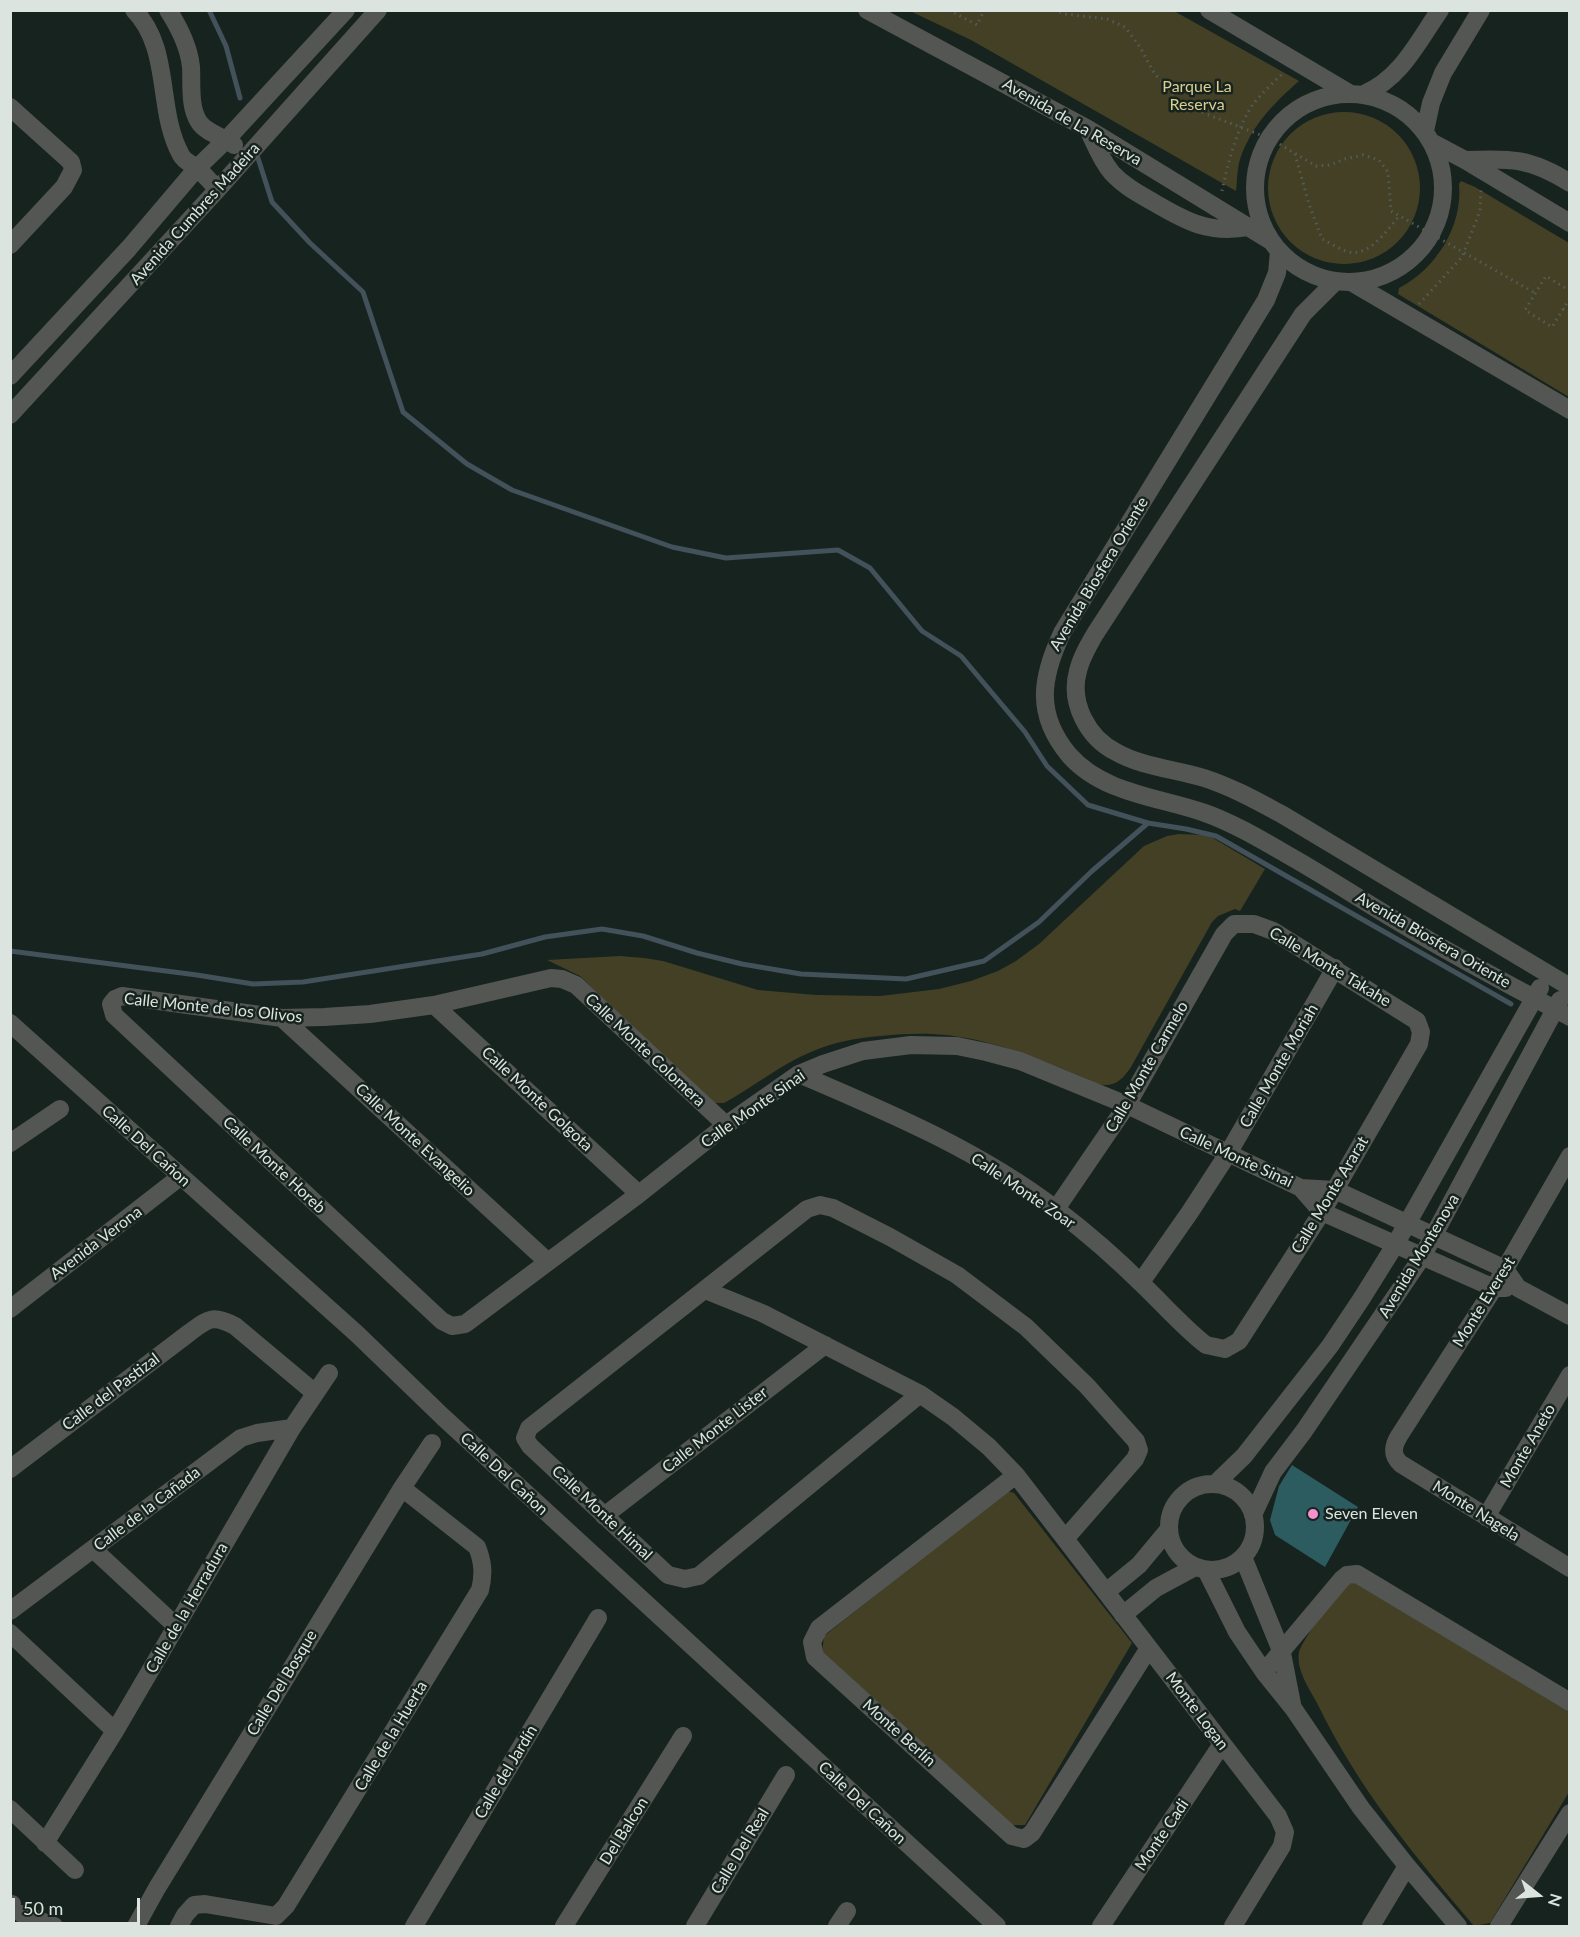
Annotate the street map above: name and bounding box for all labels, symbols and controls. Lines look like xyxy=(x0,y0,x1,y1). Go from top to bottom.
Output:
street label: Avenida de La Reserva xyxy=(999,74,1145,170)
park label: Parque La Reserva xyxy=(1162,77,1232,115)
street label: Avenida Cumbres Madeira xyxy=(126,139,264,289)
street label: Avenida Biosfera Oriente xyxy=(1046,494,1152,654)
street label: Avenida Biosfera Oriente xyxy=(1352,888,1514,992)
street label: Calle Monte Takahe xyxy=(1266,923,1394,1011)
street label: Calle Monte de los Olivos xyxy=(123,989,303,1027)
street label: Calle Monte Colomera xyxy=(581,989,709,1111)
street label: Calle Monte Carmelo xyxy=(1102,998,1192,1136)
street label: Calle Monte Moriah xyxy=(1236,1001,1322,1131)
street label: Calle Monte Golgota xyxy=(478,1043,596,1155)
street label: Calle Monte Sinai xyxy=(697,1066,809,1152)
street label: Calle Monte Evangelio xyxy=(351,1080,479,1200)
street label: Calle Del Cañon xyxy=(98,1101,194,1191)
street label: Calle Monte Horeb xyxy=(219,1112,329,1218)
street label: Calle Monte Sinai xyxy=(1176,1122,1296,1192)
street label: Calle Monte Ararat xyxy=(1287,1133,1373,1257)
street label: Calle Monte Zoar xyxy=(967,1149,1079,1233)
street label: Avenida Montenova xyxy=(1374,1191,1464,1321)
street label: Avenida Verona xyxy=(46,1202,146,1284)
street label: Monte Everest xyxy=(1449,1253,1519,1351)
street label: Calle del Pastizal xyxy=(58,1349,164,1435)
street label: Calle Monte Lister xyxy=(658,1383,772,1477)
street label: Monte Aneto xyxy=(1496,1401,1560,1491)
street label: Calle Del Cañon xyxy=(456,1429,552,1519)
street label: Calle Monte Himal xyxy=(548,1462,656,1564)
street label: Calle de la Cañada xyxy=(90,1463,204,1555)
street label: Monte Nagela xyxy=(1429,1477,1523,1545)
place label: Seven Eleven xyxy=(1325,1504,1418,1524)
marker: Seven Eleven xyxy=(1306,1507,1320,1521)
street label: Calle de la Herradura xyxy=(142,1539,232,1677)
street label: Calle Del Bosque xyxy=(243,1627,321,1739)
street label: Monte Logan xyxy=(1161,1668,1233,1754)
street label: Calle de la Huerta xyxy=(351,1677,431,1795)
street label: Monte Berlín xyxy=(858,1695,940,1771)
street label: Calle del Jardín xyxy=(471,1722,541,1822)
street label: Calle Del Cañon xyxy=(814,1758,910,1848)
street label: Del Balcon xyxy=(596,1794,652,1868)
street label: Monte Cadi xyxy=(1131,1796,1193,1874)
street label: Calle Del Real xyxy=(707,1805,773,1897)
north arrow xyxy=(1508,1865,1568,1925)
scale bar xyxy=(15,1886,142,1924)
text: N xyxy=(1545,1892,1567,1909)
text: 50 m xyxy=(23,1897,63,1919)

